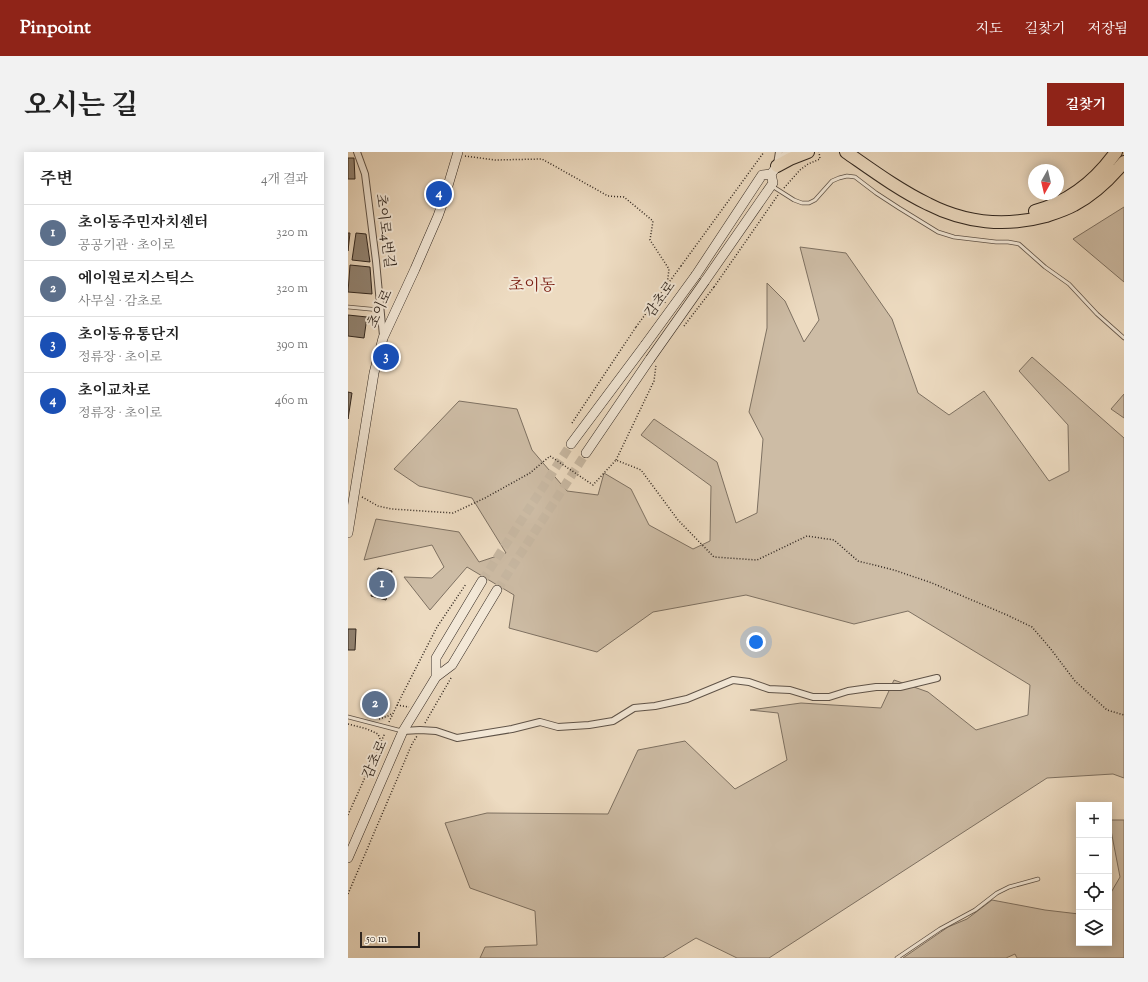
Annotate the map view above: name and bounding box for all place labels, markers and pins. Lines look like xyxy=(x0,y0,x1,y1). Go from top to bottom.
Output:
pin: 4 xyxy=(426,179,452,209)
pin: 3 xyxy=(373,342,399,372)
pin: 1 xyxy=(369,569,395,599)
pin: 2 xyxy=(362,689,388,719)

